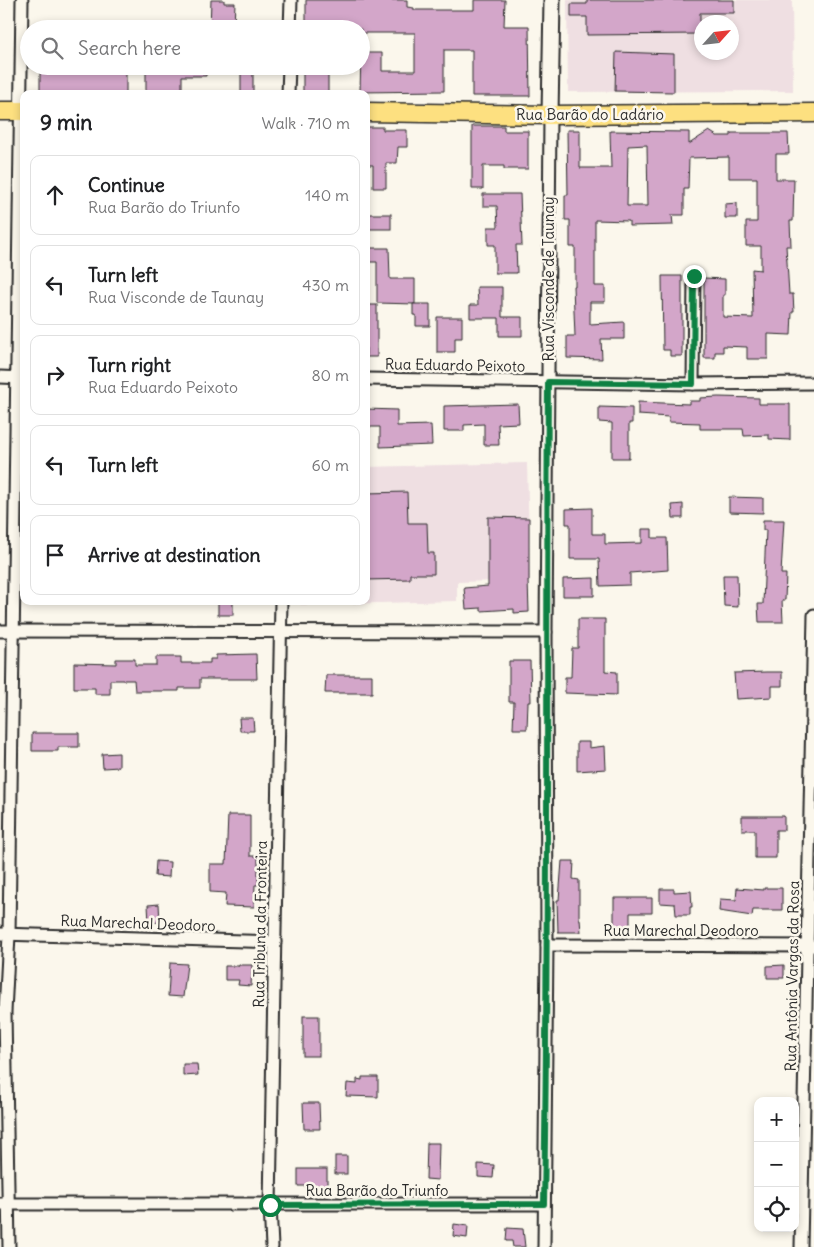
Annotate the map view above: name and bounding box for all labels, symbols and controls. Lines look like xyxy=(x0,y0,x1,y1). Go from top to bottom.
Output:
north arrow xyxy=(694,15,739,60)
search box xyxy=(20,20,370,75)
icon: search xyxy=(38,34,66,62)
text: Search here xyxy=(78,36,181,60)
street label: Rua Barão do Ladário xyxy=(516,105,664,124)
text: 9 min xyxy=(40,109,92,136)
text: Walk · 710 m xyxy=(261,113,350,133)
text: Continue xyxy=(88,173,165,197)
icon: ahead xyxy=(41,181,69,209)
text: 140 m xyxy=(305,185,349,205)
street label: Rua Visconde de Taunay xyxy=(539,196,558,362)
text: Rua Barão do Triunfo xyxy=(88,197,240,217)
text: Turn left xyxy=(88,263,158,287)
route end xyxy=(683,265,706,288)
icon: left xyxy=(41,271,69,299)
text: 430 m xyxy=(302,275,349,295)
text: Rua Visconde de Taunay xyxy=(88,287,264,307)
text: Turn right xyxy=(88,353,171,377)
street label: Rua Eduardo Peixoto xyxy=(385,354,525,376)
icon: right xyxy=(41,361,69,389)
text: 80 m xyxy=(311,365,349,385)
text: Rua Eduardo Peixoto xyxy=(88,377,238,397)
icon: left xyxy=(41,451,69,479)
text: Turn left xyxy=(88,453,158,477)
text: 60 m xyxy=(311,455,349,475)
icon: arrive xyxy=(41,541,69,569)
text: Arrive at destination xyxy=(88,543,261,567)
street label: Rua Tribuna da Fronteira xyxy=(249,840,271,1008)
street label: Rua Antônia Vargas da Rosa xyxy=(781,880,803,1072)
street label: Rua Marechal Deodoro xyxy=(60,911,216,935)
street label: Rua Marechal Deodoro xyxy=(603,921,759,940)
map controls xyxy=(754,1097,799,1232)
button: + xyxy=(754,1097,799,1142)
button: − xyxy=(754,1142,799,1187)
street label: Rua Barão do Triunfo xyxy=(306,1181,448,1200)
button: locate xyxy=(754,1187,799,1232)
route start xyxy=(259,1194,282,1217)

